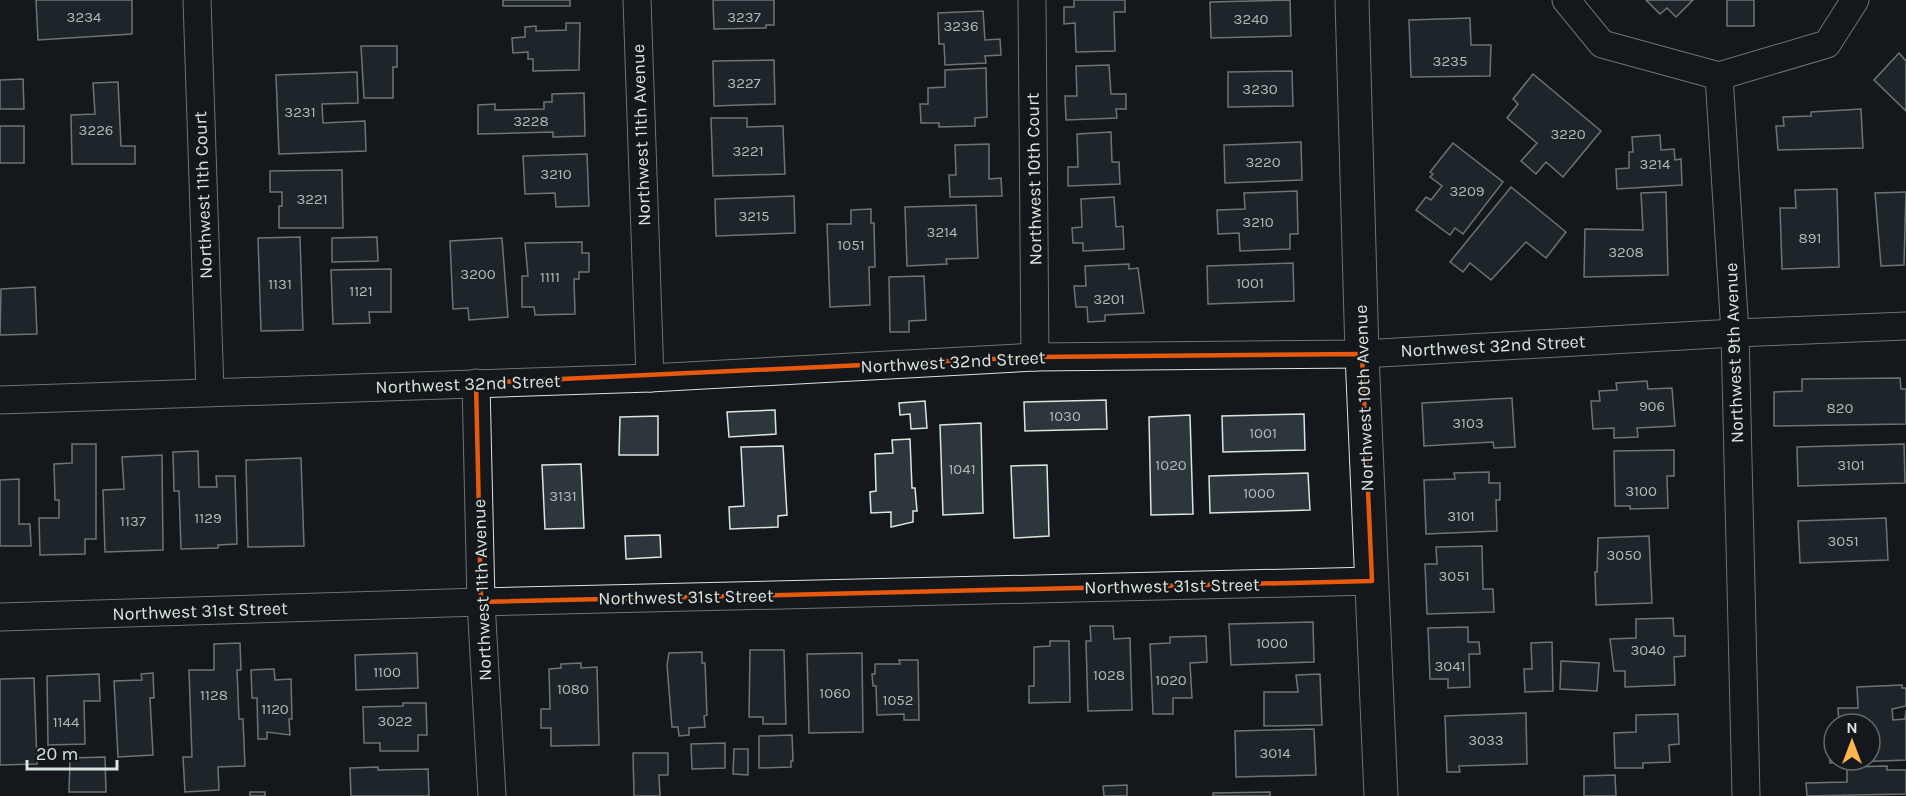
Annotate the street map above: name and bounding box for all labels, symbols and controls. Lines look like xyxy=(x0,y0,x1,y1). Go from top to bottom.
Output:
house number: 3234 xyxy=(67,8,102,26)
house number: 3237 xyxy=(727,8,761,26)
house number: 3240 xyxy=(1234,10,1269,28)
house number: 3236 xyxy=(944,17,979,35)
street label: Northwest 11th Avenue xyxy=(627,44,655,226)
house number: 3235 xyxy=(1433,52,1467,70)
house number: 3227 xyxy=(727,74,761,92)
house number: 3230 xyxy=(1242,80,1278,98)
street label: Northwest 10th Court xyxy=(1021,92,1047,266)
house number: 3231 xyxy=(284,103,316,121)
street label: Northwest 11th Court xyxy=(189,110,217,279)
house number: 3228 xyxy=(513,112,549,130)
house number: 3226 xyxy=(79,121,113,139)
house number: 3220 xyxy=(1550,125,1586,143)
house number: 3221 xyxy=(732,142,764,160)
house number: 3220 xyxy=(1245,153,1281,171)
house number: 3214 xyxy=(1640,155,1671,173)
house number: 3210 xyxy=(540,165,572,183)
house number: 3209 xyxy=(1449,182,1485,200)
house number: 3221 xyxy=(296,190,328,208)
house number: 3215 xyxy=(739,207,769,225)
house number: 3210 xyxy=(1242,213,1274,231)
house number: 3214 xyxy=(927,223,958,241)
house number: 891 xyxy=(1799,229,1821,247)
house number: 1051 xyxy=(837,236,865,254)
house number: 3208 xyxy=(1608,243,1644,261)
street label: Northwest 9th Avenue xyxy=(1720,262,1748,444)
house number: 3200 xyxy=(460,265,496,283)
house number: 1111 xyxy=(540,268,560,286)
house number: 1001 xyxy=(1236,274,1264,292)
house number: 1131 xyxy=(268,275,292,293)
house number: 1121 xyxy=(349,282,373,300)
house number: 3201 xyxy=(1093,290,1125,308)
street label: Northwest 10th Avenue xyxy=(1350,304,1378,492)
street label: Northwest 32nd Street xyxy=(1400,330,1586,362)
street label: Northwest 32nd Street xyxy=(860,346,1046,378)
street label: Northwest 32nd Street xyxy=(375,370,561,398)
house number: 906 xyxy=(1639,397,1665,415)
house number: 820 xyxy=(1827,399,1854,417)
house number: 1030 xyxy=(1049,407,1081,425)
house number: 3103 xyxy=(1452,414,1484,432)
house number: 1001 xyxy=(1249,424,1277,442)
house number: 1020 xyxy=(1155,456,1187,474)
house number: 3101 xyxy=(1837,456,1865,474)
house number: 1041 xyxy=(948,460,976,478)
house number: 3100 xyxy=(1625,482,1657,500)
house number: 1000 xyxy=(1243,484,1275,502)
house number: 3131 xyxy=(549,487,577,505)
street label: Northwest 11th Avenue xyxy=(468,499,496,681)
house number: 3101 xyxy=(1447,507,1475,525)
house number: 1129 xyxy=(194,509,222,527)
house number: 1137 xyxy=(120,512,146,530)
house number: 3051 xyxy=(1827,532,1859,550)
house number: 3050 xyxy=(1606,546,1642,564)
house number: 3051 xyxy=(1438,567,1470,585)
street label: Northwest 31st Street xyxy=(1084,573,1260,599)
street label: Northwest 31st Street xyxy=(598,584,774,610)
street label: Northwest 31st Street xyxy=(112,597,288,625)
house number: 1000 xyxy=(1256,634,1288,652)
house number: 3040 xyxy=(1630,641,1666,659)
house number: 3041 xyxy=(1434,657,1466,675)
house number: 1100 xyxy=(373,663,401,681)
house number: 1028 xyxy=(1093,666,1125,684)
house number: 1020 xyxy=(1155,671,1187,689)
house number: 1080 xyxy=(557,680,589,698)
house number: 1060 xyxy=(819,684,851,702)
house number: 1128 xyxy=(200,686,228,704)
house number: 1052 xyxy=(882,691,914,709)
house number: 1120 xyxy=(261,700,289,718)
house number: 3022 xyxy=(377,712,413,730)
north arrow xyxy=(1822,712,1882,772)
house number: 1144 xyxy=(53,713,80,731)
text: N xyxy=(1846,718,1858,737)
house number: 3033 xyxy=(1468,731,1504,749)
scale bar xyxy=(27,733,117,771)
text: 20 m xyxy=(36,743,78,765)
house number: 3014 xyxy=(1259,744,1291,762)

